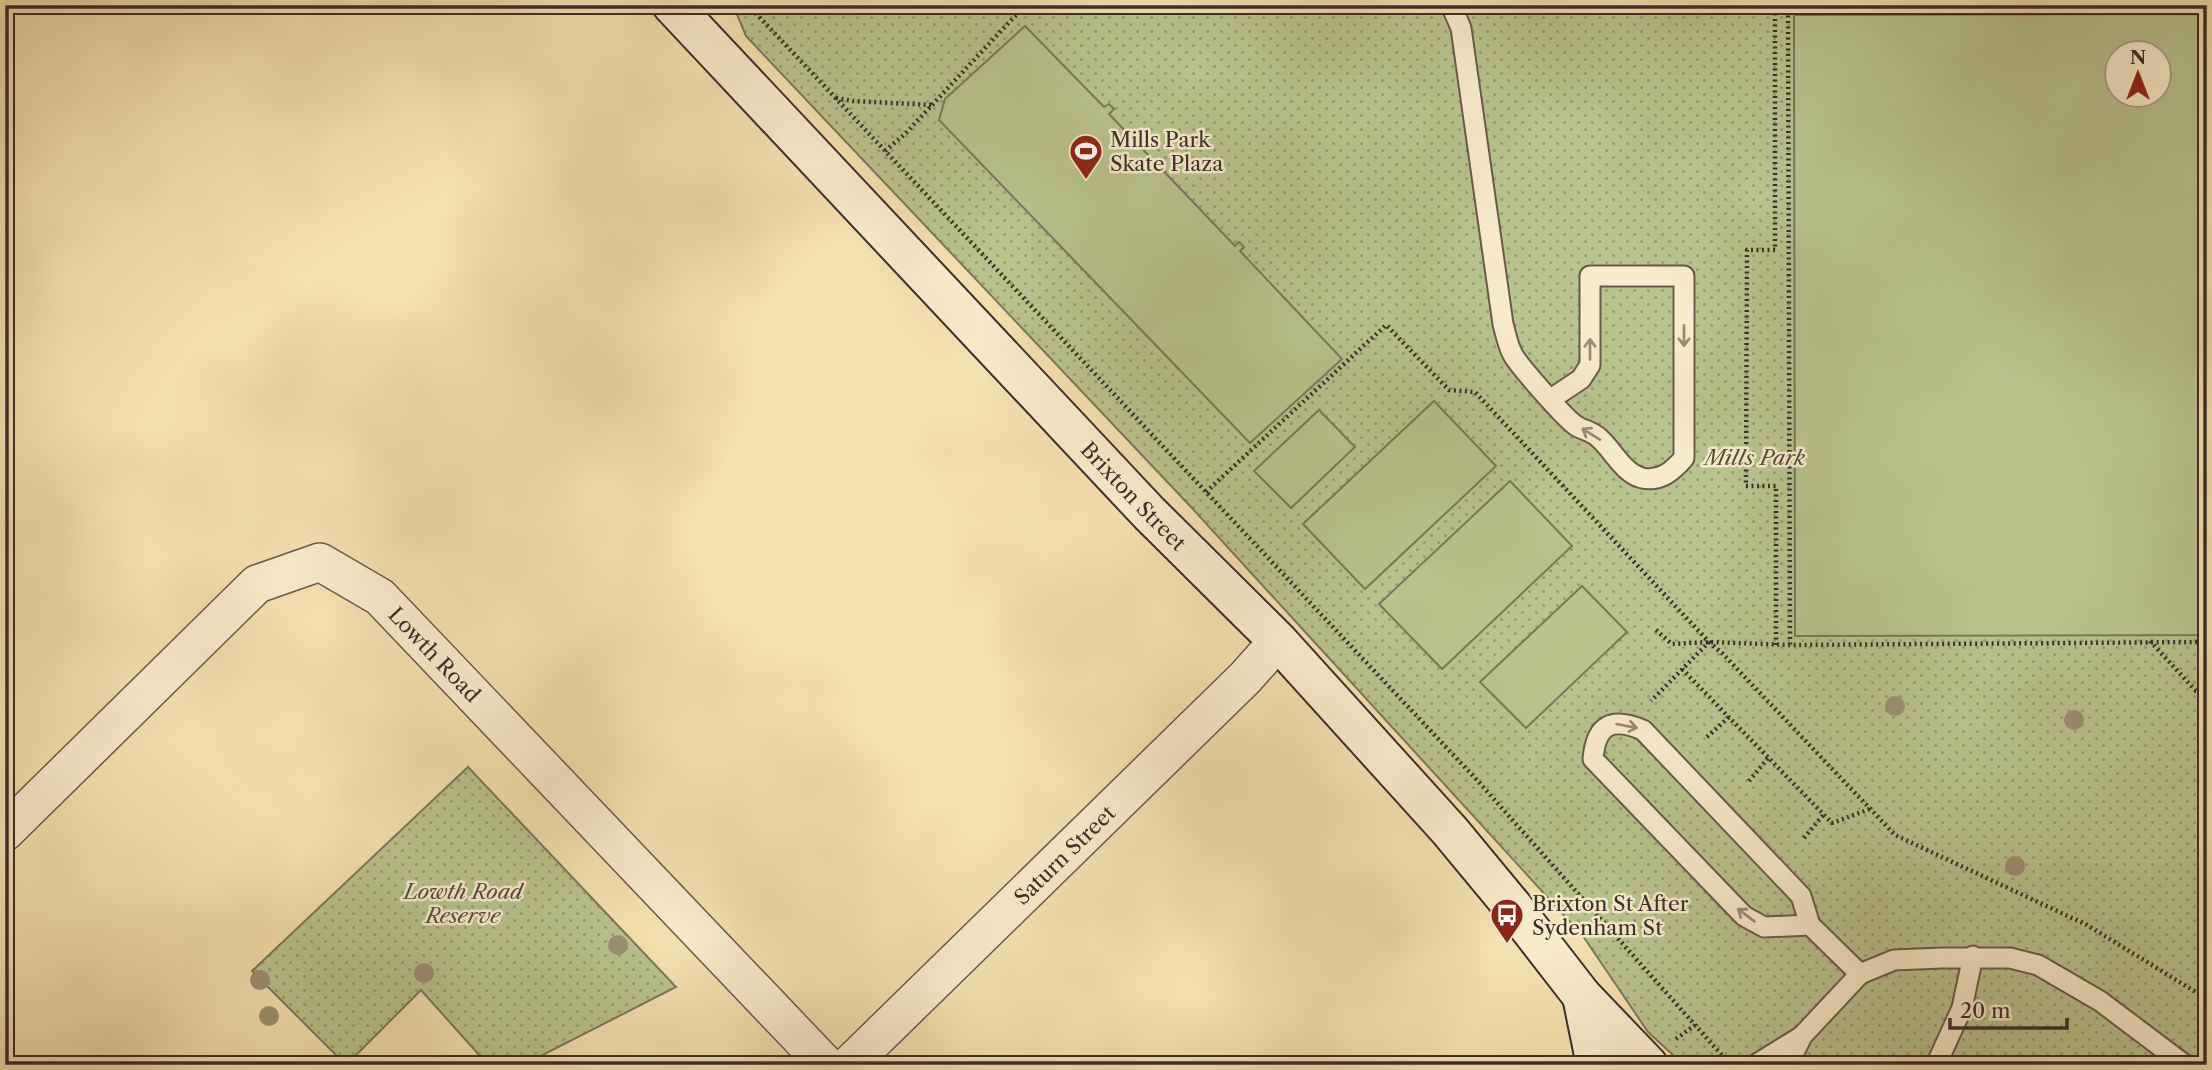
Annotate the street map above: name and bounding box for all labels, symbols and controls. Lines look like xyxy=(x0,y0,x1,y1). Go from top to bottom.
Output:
north arrow xyxy=(2104,38,2174,108)
text: N xyxy=(2130,46,2146,69)
place label: Mills Park Skate Plaza xyxy=(1110,127,1224,176)
sports icon: Mills Park Skate Plaza xyxy=(1067,132,1105,181)
one-way arrow xyxy=(1677,325,1691,348)
one-way arrow xyxy=(1583,338,1597,361)
one-way arrow xyxy=(1582,427,1602,441)
street label: Brixton Street xyxy=(1076,436,1192,556)
park label: Mills Park xyxy=(1702,445,1805,470)
street label: Lowth Road xyxy=(384,602,486,707)
one-way arrow xyxy=(1615,720,1638,733)
street label: Saturn Street xyxy=(1009,799,1120,909)
park label: Lowth Road Reserve xyxy=(402,879,525,928)
place label: Brixton St After Sydenham St xyxy=(1532,891,1689,940)
bus stop icon: Brixton St After Sydenham St xyxy=(1488,896,1526,945)
one-way arrow xyxy=(1736,908,1755,923)
scale bar xyxy=(1950,986,2067,1030)
text: 20 m xyxy=(1960,998,2011,1023)

